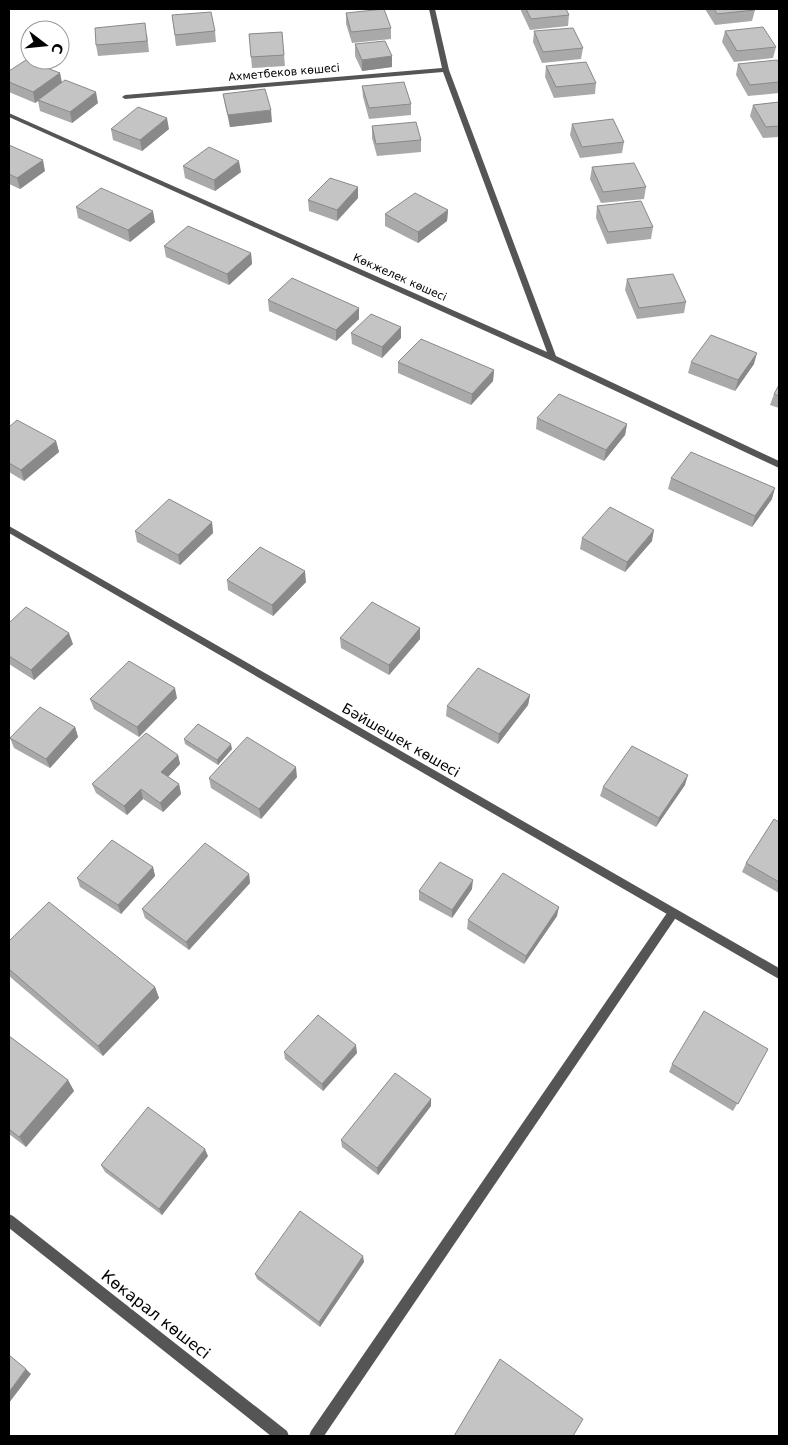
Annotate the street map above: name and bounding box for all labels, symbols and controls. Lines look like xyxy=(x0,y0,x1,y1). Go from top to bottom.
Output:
north arrow xyxy=(20,20,70,70)
text: С xyxy=(48,41,67,56)
street label: Ахметбеков көшесі xyxy=(228,61,340,84)
street label: Көкжелек көшесі xyxy=(351,251,449,304)
street label: Бәйшешек көшесі xyxy=(339,700,463,780)
street label: Көкарал көшесі xyxy=(97,1266,214,1363)

